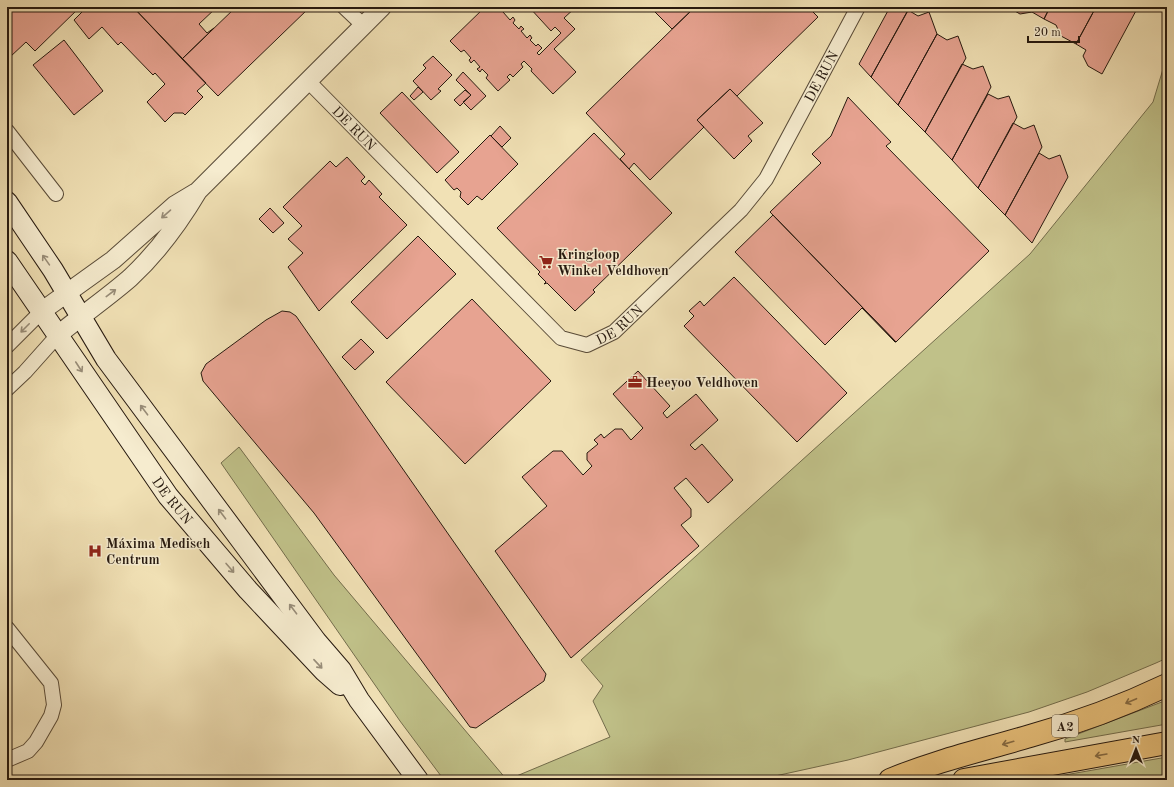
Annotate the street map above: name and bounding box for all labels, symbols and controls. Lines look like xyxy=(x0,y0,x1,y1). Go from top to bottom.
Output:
scale bar xyxy=(1028,18,1079,44)
text: 20 m xyxy=(1034,27,1061,39)
street label: DE RUN xyxy=(803,49,841,105)
street label: DE RUN xyxy=(329,104,378,154)
one-way arrow xyxy=(160,209,171,218)
place label: Kringloop Winkel Veldhoven xyxy=(557,248,669,278)
supermarket icon: Kringloop Winkel Veldhoven xyxy=(538,254,554,270)
one-way arrow xyxy=(42,255,50,266)
one-way arrow xyxy=(106,289,117,297)
street label: DE RUN xyxy=(594,302,646,348)
one-way arrow xyxy=(20,323,30,333)
one-way arrow xyxy=(75,362,83,373)
office icon: Heeyoo Veldhoven xyxy=(627,374,643,390)
place label: Heeyoo Veldhoven xyxy=(646,376,759,390)
one-way arrow xyxy=(140,405,148,416)
street label: DE RUN xyxy=(149,475,195,527)
one-way arrow xyxy=(218,508,226,519)
place label: Máxima Medisch Centrum xyxy=(106,537,211,567)
hospital icon: Máxima Medisch Centrum xyxy=(87,543,103,559)
one-way arrow xyxy=(225,563,234,574)
one-way arrow xyxy=(289,604,297,615)
one-way arrow xyxy=(313,659,322,670)
one-way arrow xyxy=(1126,697,1138,705)
road number: A2 xyxy=(1052,715,1078,737)
north arrow xyxy=(1116,729,1156,769)
text: N xyxy=(1132,735,1141,746)
one-way arrow xyxy=(1002,739,1015,747)
one-way arrow xyxy=(1095,751,1108,759)

